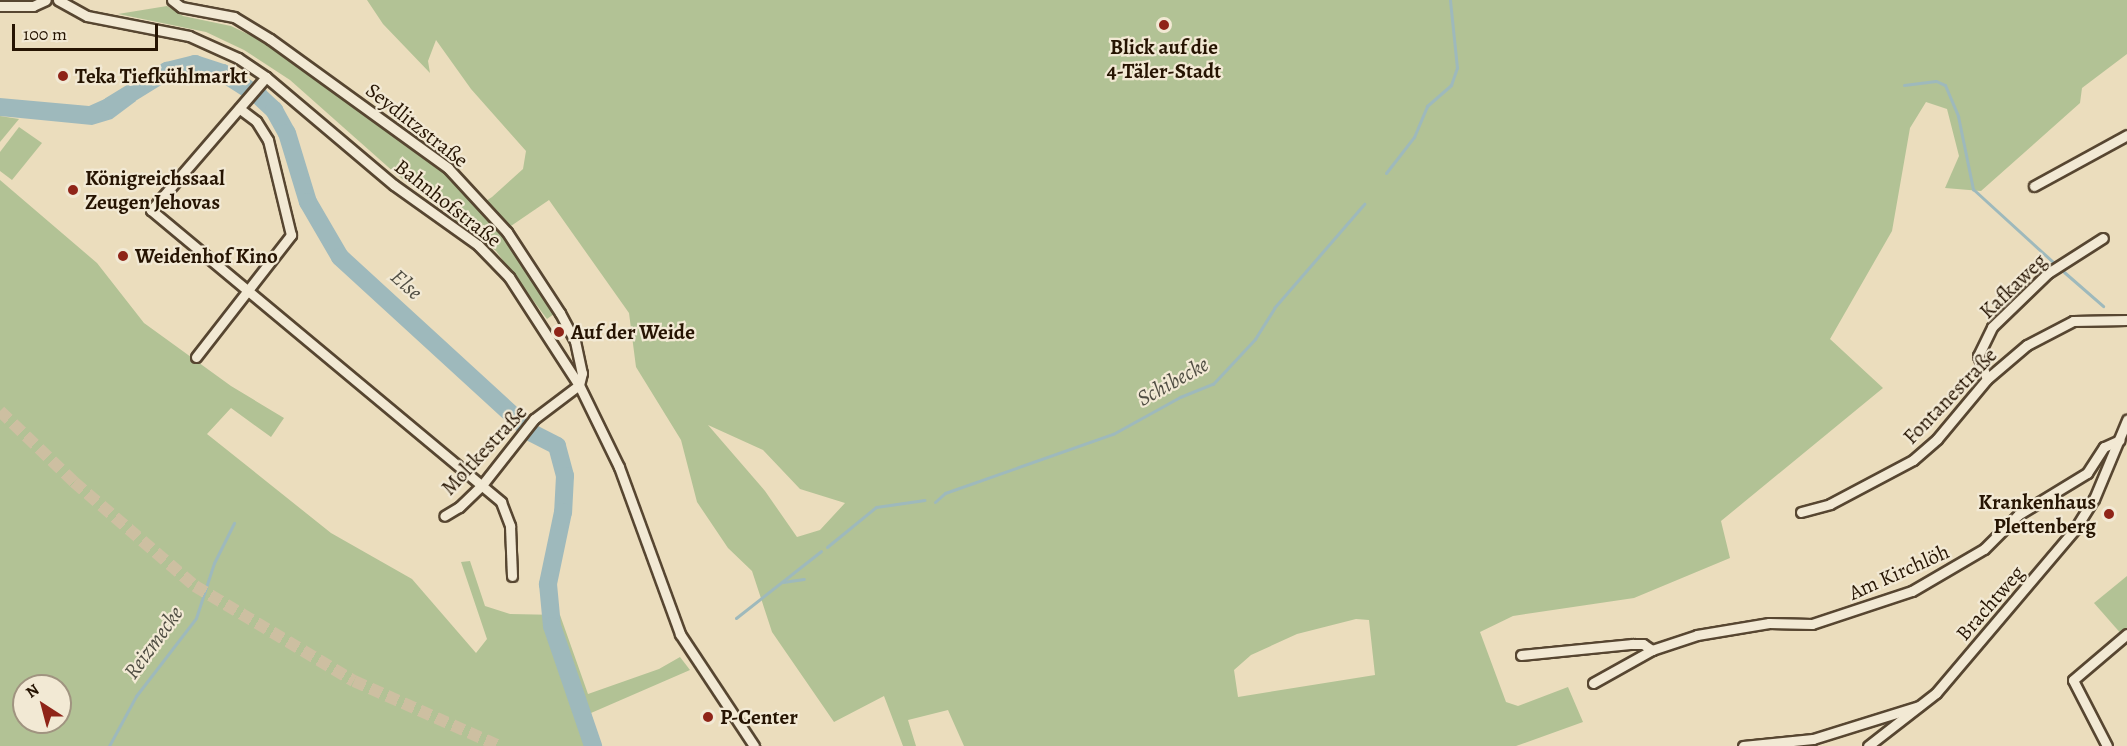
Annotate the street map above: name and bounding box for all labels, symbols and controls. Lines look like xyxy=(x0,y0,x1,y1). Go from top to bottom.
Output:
scale bar xyxy=(15,12,160,50)
marker: Blick auf die 4-Täler-Stadt xyxy=(1157,18,1171,32)
text: 100 m xyxy=(23,22,67,46)
place label: Blick auf die 4-Täler-Stadt xyxy=(1107,34,1221,84)
place label: Teka Tiefkühlmarkt xyxy=(75,63,248,89)
marker: Teka Tiefkühlmarkt xyxy=(56,69,70,83)
street label: Seydlitzstraße xyxy=(361,77,473,173)
street label: Bahnhofstraße xyxy=(390,154,506,252)
place label: Königreichssaal Zeugen Jehovas xyxy=(85,165,225,215)
marker: Königreichssaal Zeugen Jehovas xyxy=(66,183,80,197)
place label: Weidenhof Kino xyxy=(135,243,278,269)
street label: Kafkaweg xyxy=(1974,248,2052,324)
marker: Weidenhof Kino xyxy=(116,249,130,263)
water label: Else xyxy=(385,264,427,306)
place label: Auf der Weide xyxy=(571,319,695,345)
marker: Auf der Weide xyxy=(552,325,566,339)
street label: Fontanestraße xyxy=(1898,343,2002,449)
water label: Schibecke xyxy=(1133,352,1213,412)
street label: Moltkestraße xyxy=(436,400,532,500)
place label: Krankenhaus Plettenberg xyxy=(1978,489,2096,539)
marker: Krankenhaus Plettenberg xyxy=(2100,505,2118,523)
street label: Am Kirchlöh xyxy=(1845,539,1953,605)
street label: Brachtweg xyxy=(1951,560,2029,646)
water label: Reizmecke xyxy=(119,601,189,685)
north arrow xyxy=(12,674,72,734)
text: N xyxy=(21,679,44,703)
place label: P-Center xyxy=(720,704,798,730)
marker: P-Center xyxy=(701,710,715,724)

